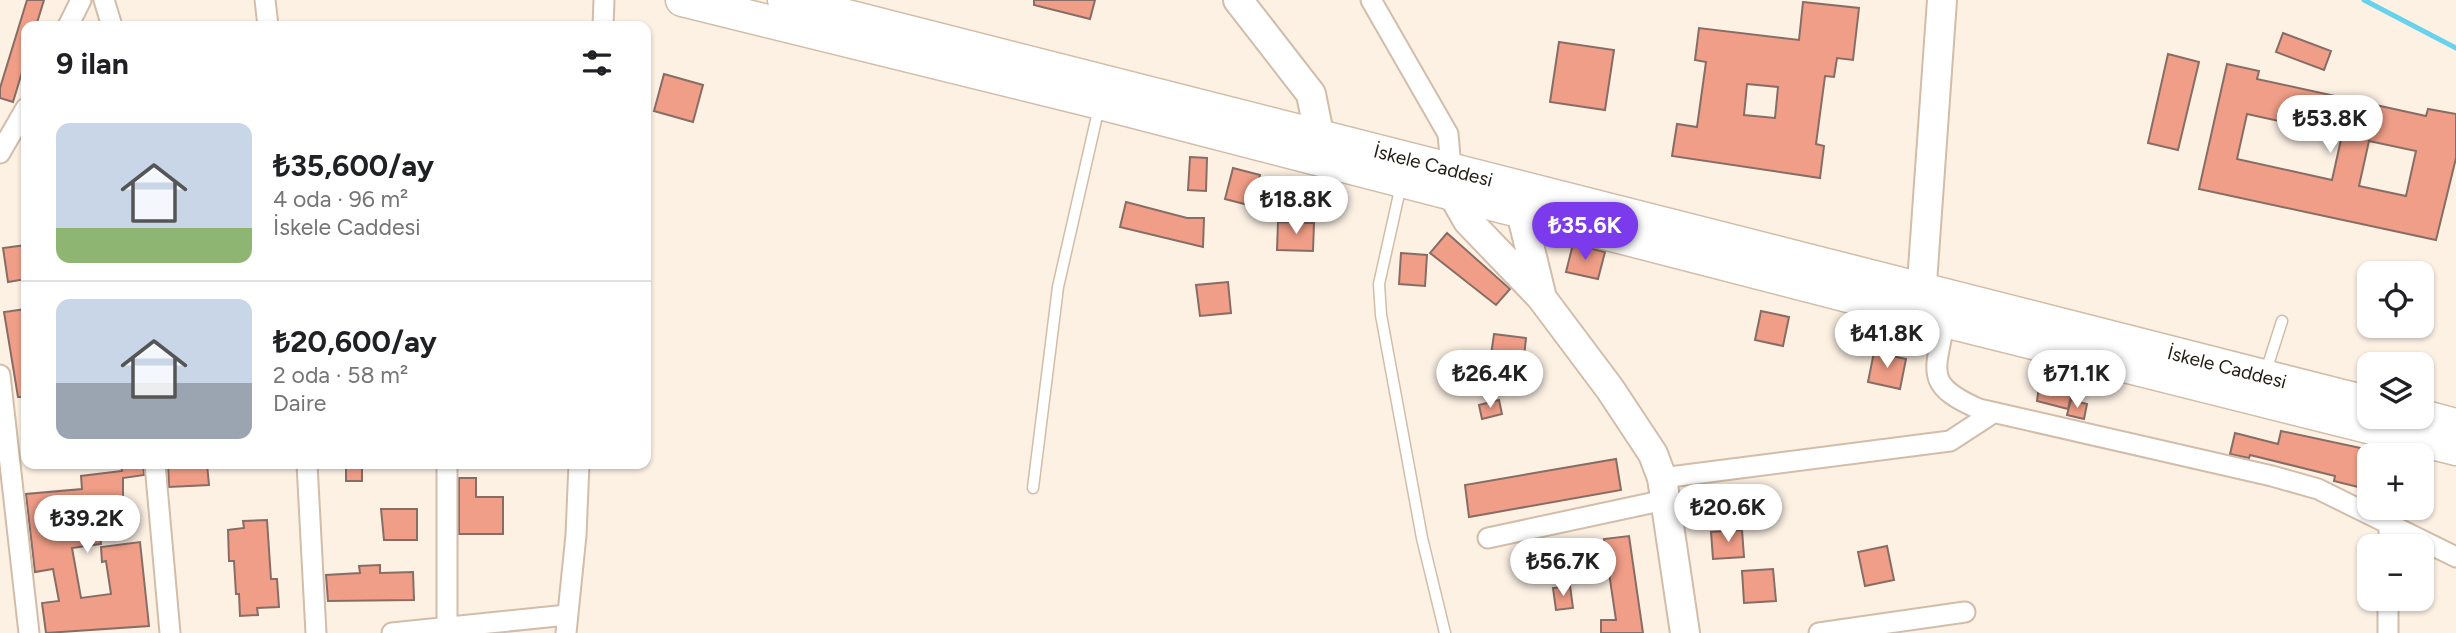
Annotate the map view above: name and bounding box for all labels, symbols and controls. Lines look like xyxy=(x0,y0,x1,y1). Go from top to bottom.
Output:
icon: filters xyxy=(578,44,616,82)
text: 9 ilan xyxy=(56,45,129,82)
pin: ₺53.8K xyxy=(2273,96,2387,155)
text: ₺53.8K xyxy=(2293,104,2367,132)
street label: İskele Caddesi xyxy=(1371,139,1495,192)
text: ₺35,600/ay xyxy=(273,147,434,184)
icon: home xyxy=(112,151,196,235)
pin: ₺18.8K xyxy=(1239,176,1353,236)
text: 4 oda · 96 m² xyxy=(273,185,408,213)
text: ₺18.8K xyxy=(1260,185,1332,213)
pin: ₺35.6K xyxy=(1528,202,1642,262)
text: ₺35.6K xyxy=(1548,211,1622,239)
text: İskele Caddesi xyxy=(273,213,421,241)
map controls xyxy=(2357,261,2434,611)
button: locate xyxy=(2357,261,2434,338)
pin: ₺41.8K xyxy=(1830,310,1944,370)
text: ₺41.8K xyxy=(1851,319,1923,347)
text: ₺20,600/ay xyxy=(273,323,437,360)
icon: home xyxy=(112,327,196,411)
street label: İskele Caddesi xyxy=(2165,341,2289,393)
pin: ₺26.4K xyxy=(1433,350,1547,410)
pin: ₺71.1K xyxy=(2020,350,2134,410)
button: layers xyxy=(2357,352,2434,429)
text: ₺26.4K xyxy=(1452,359,1528,387)
text: ₺71.1K xyxy=(2044,359,2110,387)
text: 2 oda · 58 m² xyxy=(273,361,408,389)
text: Daire xyxy=(273,389,326,417)
button: + xyxy=(2357,443,2434,520)
pin: ₺20.6K xyxy=(1671,484,1785,544)
text: ₺20.6K xyxy=(1690,493,1766,521)
pin: ₺39.2K xyxy=(30,496,144,555)
text: ₺39.2K xyxy=(50,504,124,532)
button: − xyxy=(2357,534,2434,611)
pin: ₺56.7K xyxy=(1506,538,1620,598)
text: ₺56.7K xyxy=(1526,547,1600,575)

